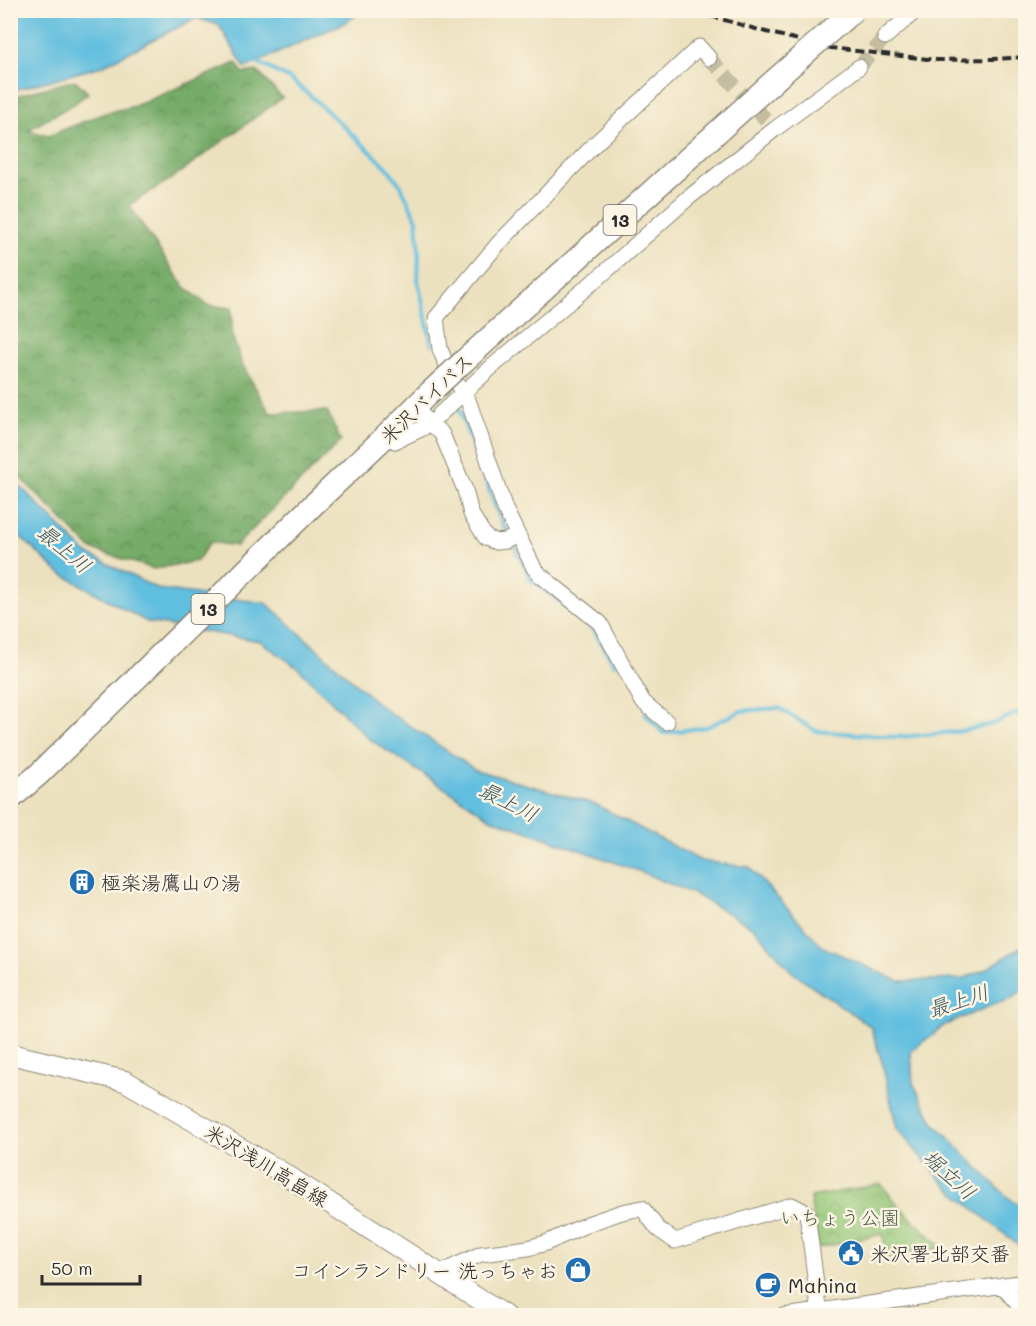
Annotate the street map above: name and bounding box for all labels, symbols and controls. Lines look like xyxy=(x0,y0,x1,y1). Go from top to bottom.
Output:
road number: 13 xyxy=(604,205,636,235)
street label: 米沢バイパス xyxy=(374,347,478,449)
water label: 最上川 xyxy=(32,517,98,579)
road number: 13 xyxy=(192,594,224,624)
water label: 最上川 xyxy=(475,775,543,827)
building icon: 極楽湯鷹山の湯 xyxy=(67,867,97,897)
place label: 極楽湯鷹山の湯 xyxy=(101,869,241,895)
water label: 最上川 xyxy=(924,977,992,1023)
street label: 米沢浅川高畠線 xyxy=(200,1118,334,1212)
water label: 堀立川 xyxy=(918,1143,982,1205)
park label: いちょう公園 xyxy=(780,1204,900,1230)
public building icon: 米沢署北部交番 xyxy=(836,1238,866,1268)
place label: 米沢署北部交番 xyxy=(870,1240,1010,1266)
scale bar xyxy=(42,1248,140,1286)
shop icon: コインランドリー 洗っちゃお xyxy=(563,1255,593,1285)
text: 50 m xyxy=(51,1256,93,1280)
place label: コインランドリー 洗っちゃお xyxy=(292,1257,558,1283)
cafe icon: Mahina xyxy=(753,1270,783,1300)
place label: Mahina xyxy=(788,1272,857,1298)

